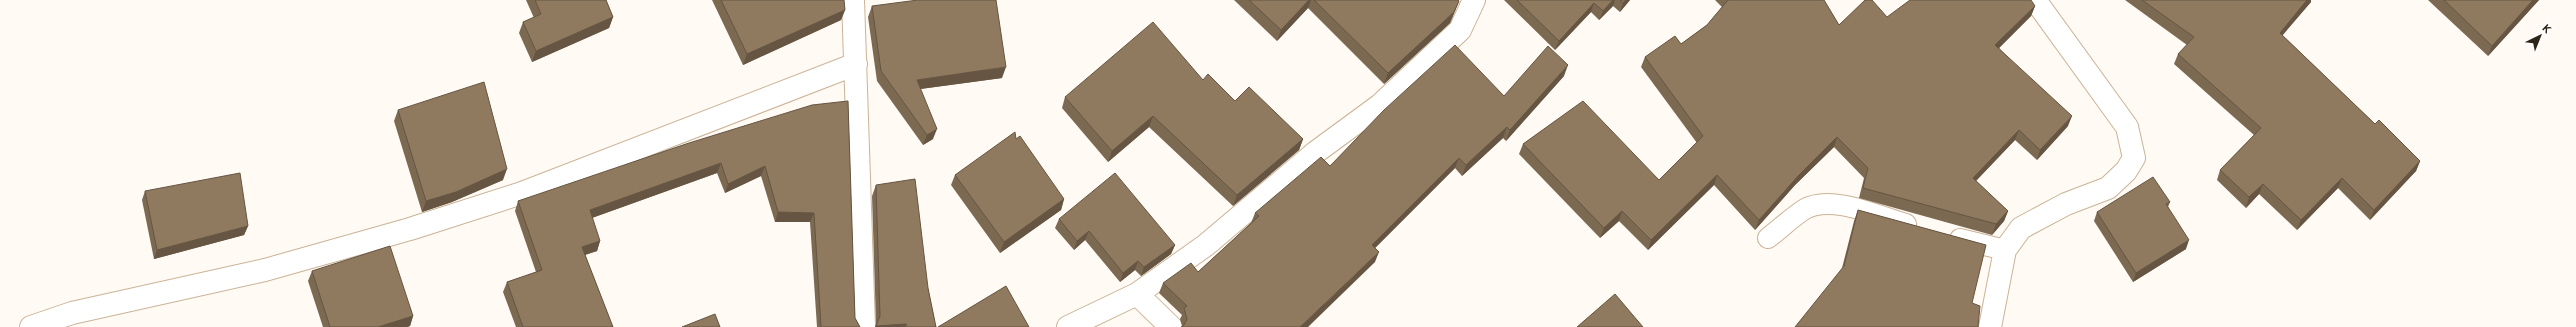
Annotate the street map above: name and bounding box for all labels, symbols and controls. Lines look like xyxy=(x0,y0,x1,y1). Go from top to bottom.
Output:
north arrow xyxy=(2520,16,2560,56)
text: K xyxy=(2539,22,2554,37)

